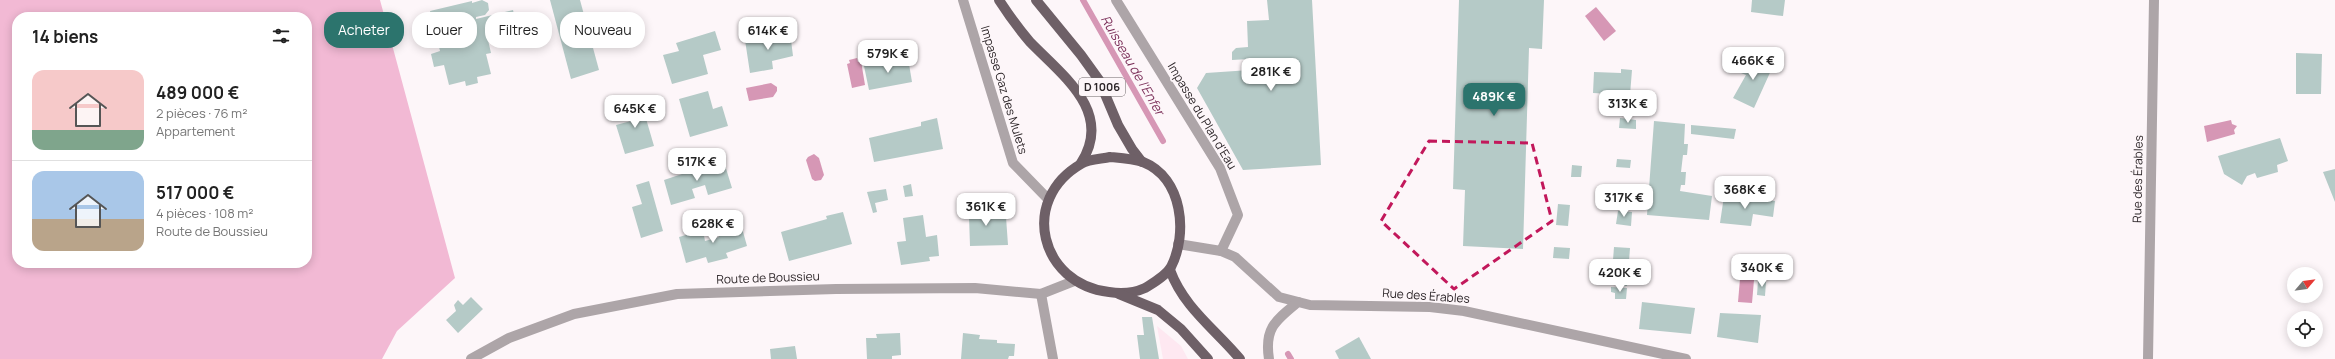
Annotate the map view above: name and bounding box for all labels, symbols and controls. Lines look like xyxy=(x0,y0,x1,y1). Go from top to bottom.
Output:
chip: Acheter xyxy=(324,12,404,48)
chip: Louer xyxy=(412,12,477,48)
chip: Filtres xyxy=(485,12,552,48)
chip: Nouveau xyxy=(560,12,645,48)
water label: Ruisseau de l'Enfer xyxy=(1097,12,1170,120)
pin: 614K € xyxy=(735,17,801,51)
text: 614K € xyxy=(747,21,789,39)
street label: Impasse Gaz des Mulets xyxy=(977,23,1032,156)
text: 14 biens xyxy=(32,25,98,48)
icon: filters xyxy=(270,25,292,47)
pin: 579K € xyxy=(855,40,921,74)
text: 579K € xyxy=(867,44,909,62)
pin: 466K € xyxy=(1720,47,1786,81)
text: 466K € xyxy=(1731,51,1775,69)
pin: 281K € xyxy=(1238,58,1304,92)
street label: Impasse du Plan d'Eau xyxy=(1164,59,1241,172)
text: 281K € xyxy=(1250,62,1292,80)
road number: D 1006 xyxy=(1079,78,1125,96)
text: 489 000 € xyxy=(156,81,239,104)
pin: 489K € xyxy=(1461,83,1527,117)
icon: home xyxy=(64,86,112,134)
text: 489K € xyxy=(1472,87,1516,105)
pin: 313K € xyxy=(1595,90,1661,124)
text: 313K € xyxy=(1608,94,1648,112)
pin: 645K € xyxy=(602,95,668,129)
text: 645K € xyxy=(613,99,657,117)
text: 2 pièces · 76 m² xyxy=(156,104,247,122)
text: Appartement xyxy=(156,122,235,140)
street label: Rue des Érables xyxy=(2128,135,2147,223)
pin: 517K € xyxy=(664,148,730,182)
text: 517K € xyxy=(677,152,717,170)
pin: 368K € xyxy=(1712,176,1778,210)
text: 368K € xyxy=(1723,180,1767,198)
text: 517 000 € xyxy=(156,181,234,204)
pin: 317K € xyxy=(1591,184,1657,218)
icon: home xyxy=(64,187,112,235)
text: 317K € xyxy=(1604,188,1644,206)
pin: 361K € xyxy=(953,193,1019,227)
text: 361K € xyxy=(966,197,1006,215)
text: 4 pièces · 108 m² xyxy=(156,204,254,222)
pin: 628K € xyxy=(680,210,746,244)
text: 628K € xyxy=(691,214,735,232)
text: Route de Boussieu xyxy=(156,222,268,240)
pin: 340K € xyxy=(1729,254,1795,288)
text: 340K € xyxy=(1740,258,1784,276)
pin: 420K € xyxy=(1587,259,1653,293)
text: 420K € xyxy=(1598,263,1642,281)
street label: Route de Boussieu xyxy=(716,267,820,288)
north arrow xyxy=(2287,267,2323,303)
map controls xyxy=(2287,267,2323,347)
street label: Rue des Érables xyxy=(1382,284,1470,307)
button: locate xyxy=(2287,311,2323,347)

